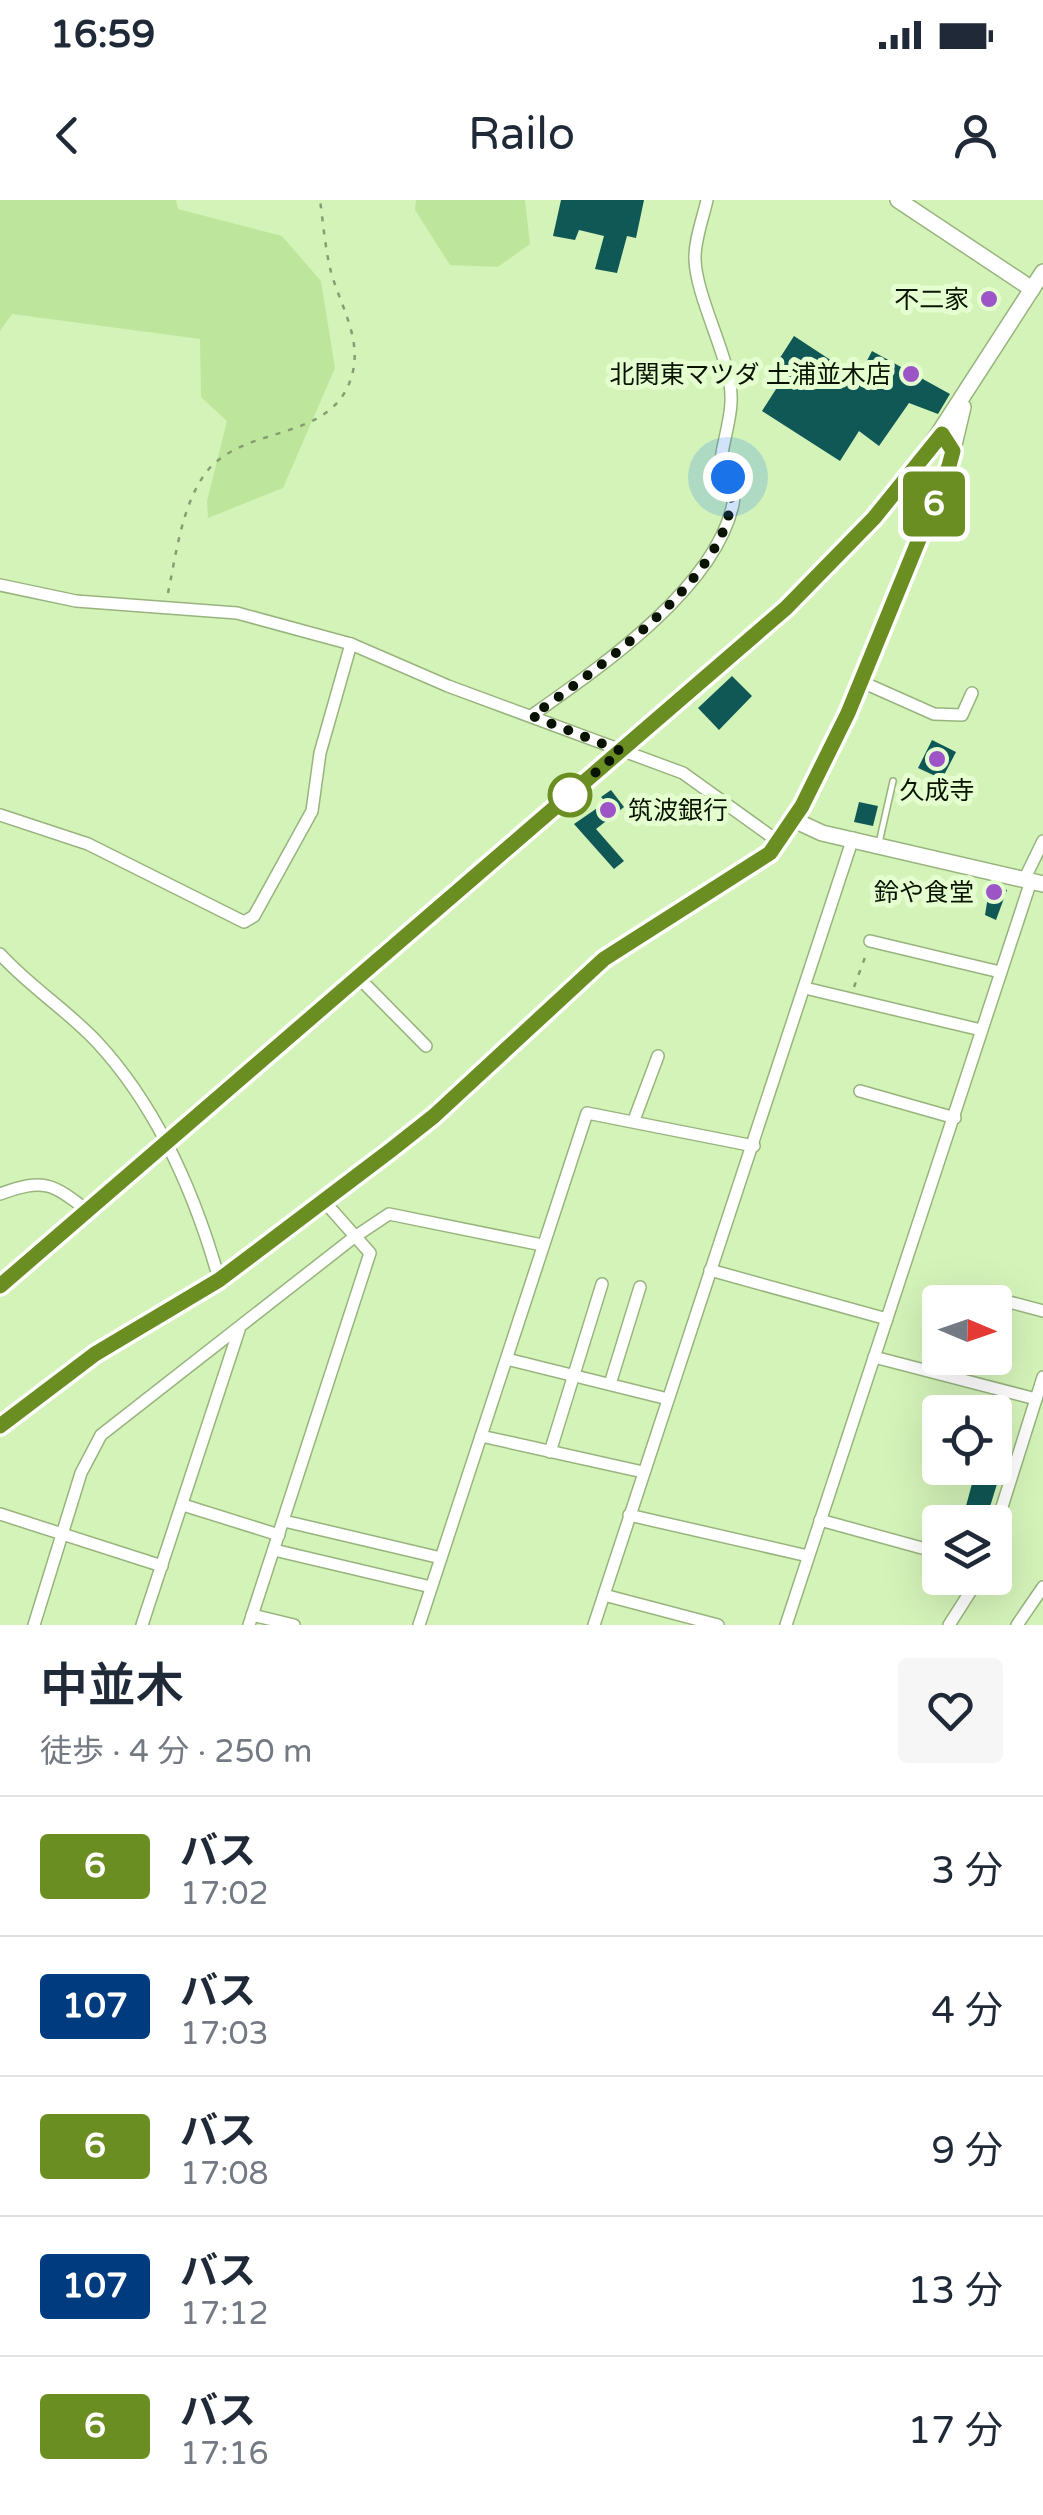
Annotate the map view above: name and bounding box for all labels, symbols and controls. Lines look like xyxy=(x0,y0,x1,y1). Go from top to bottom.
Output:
text: 16:59 xyxy=(50,12,155,58)
icon: back xyxy=(40,108,95,163)
text: Railo xyxy=(468,108,575,162)
icon: person xyxy=(948,108,1003,163)
place label: 不二家 xyxy=(894,285,969,315)
marker: 不二家 xyxy=(978,288,1000,310)
place label: 北関東マツダ 土浦並木店 xyxy=(609,360,891,390)
marker: 北関東マツダ 土浦並木店 xyxy=(900,363,922,385)
your location xyxy=(703,452,753,502)
line badge: 6 xyxy=(902,472,966,536)
text: 6 xyxy=(923,483,945,525)
marker: 久成寺 xyxy=(926,748,948,770)
unlabelled marker xyxy=(549,774,591,816)
place label: 久成寺 xyxy=(899,776,975,806)
place label: 筑波銀行 xyxy=(628,796,728,826)
marker: 筑波銀行 xyxy=(597,799,619,821)
place label: 鈴や食堂 xyxy=(874,878,974,908)
marker: 鈴や食堂 xyxy=(983,881,1005,903)
north arrow xyxy=(922,1285,1012,1375)
map controls xyxy=(922,1285,1012,1595)
button: locate xyxy=(922,1395,1012,1485)
button: layers xyxy=(922,1505,1012,1595)
text: 中並木 xyxy=(40,1658,184,1716)
button: heart xyxy=(898,1658,1003,1763)
text: 徒歩 · 4 分 · 250 m xyxy=(40,1733,312,1771)
text: バス xyxy=(180,1829,256,1875)
text: 6 xyxy=(84,1845,106,1887)
text: 3 分 xyxy=(931,1848,1003,1894)
text: 17:02 xyxy=(180,1875,269,1913)
text: バス xyxy=(180,1969,256,2015)
text: 107 xyxy=(62,1985,128,2027)
text: 4 分 xyxy=(931,1988,1003,2034)
text: 17:03 xyxy=(180,2015,269,2053)
text: バス xyxy=(180,2109,256,2155)
text: 6 xyxy=(84,2125,106,2167)
text: 9 分 xyxy=(931,2128,1003,2174)
text: 17:08 xyxy=(180,2155,269,2193)
text: バス xyxy=(180,2249,256,2295)
text: 107 xyxy=(62,2265,128,2307)
text: 13 分 xyxy=(907,2268,1003,2314)
text: 17:12 xyxy=(180,2295,269,2333)
text: バス xyxy=(180,2389,256,2435)
text: 6 xyxy=(84,2405,106,2447)
text: 17 分 xyxy=(907,2408,1003,2454)
text: 17:16 xyxy=(180,2435,269,2473)

